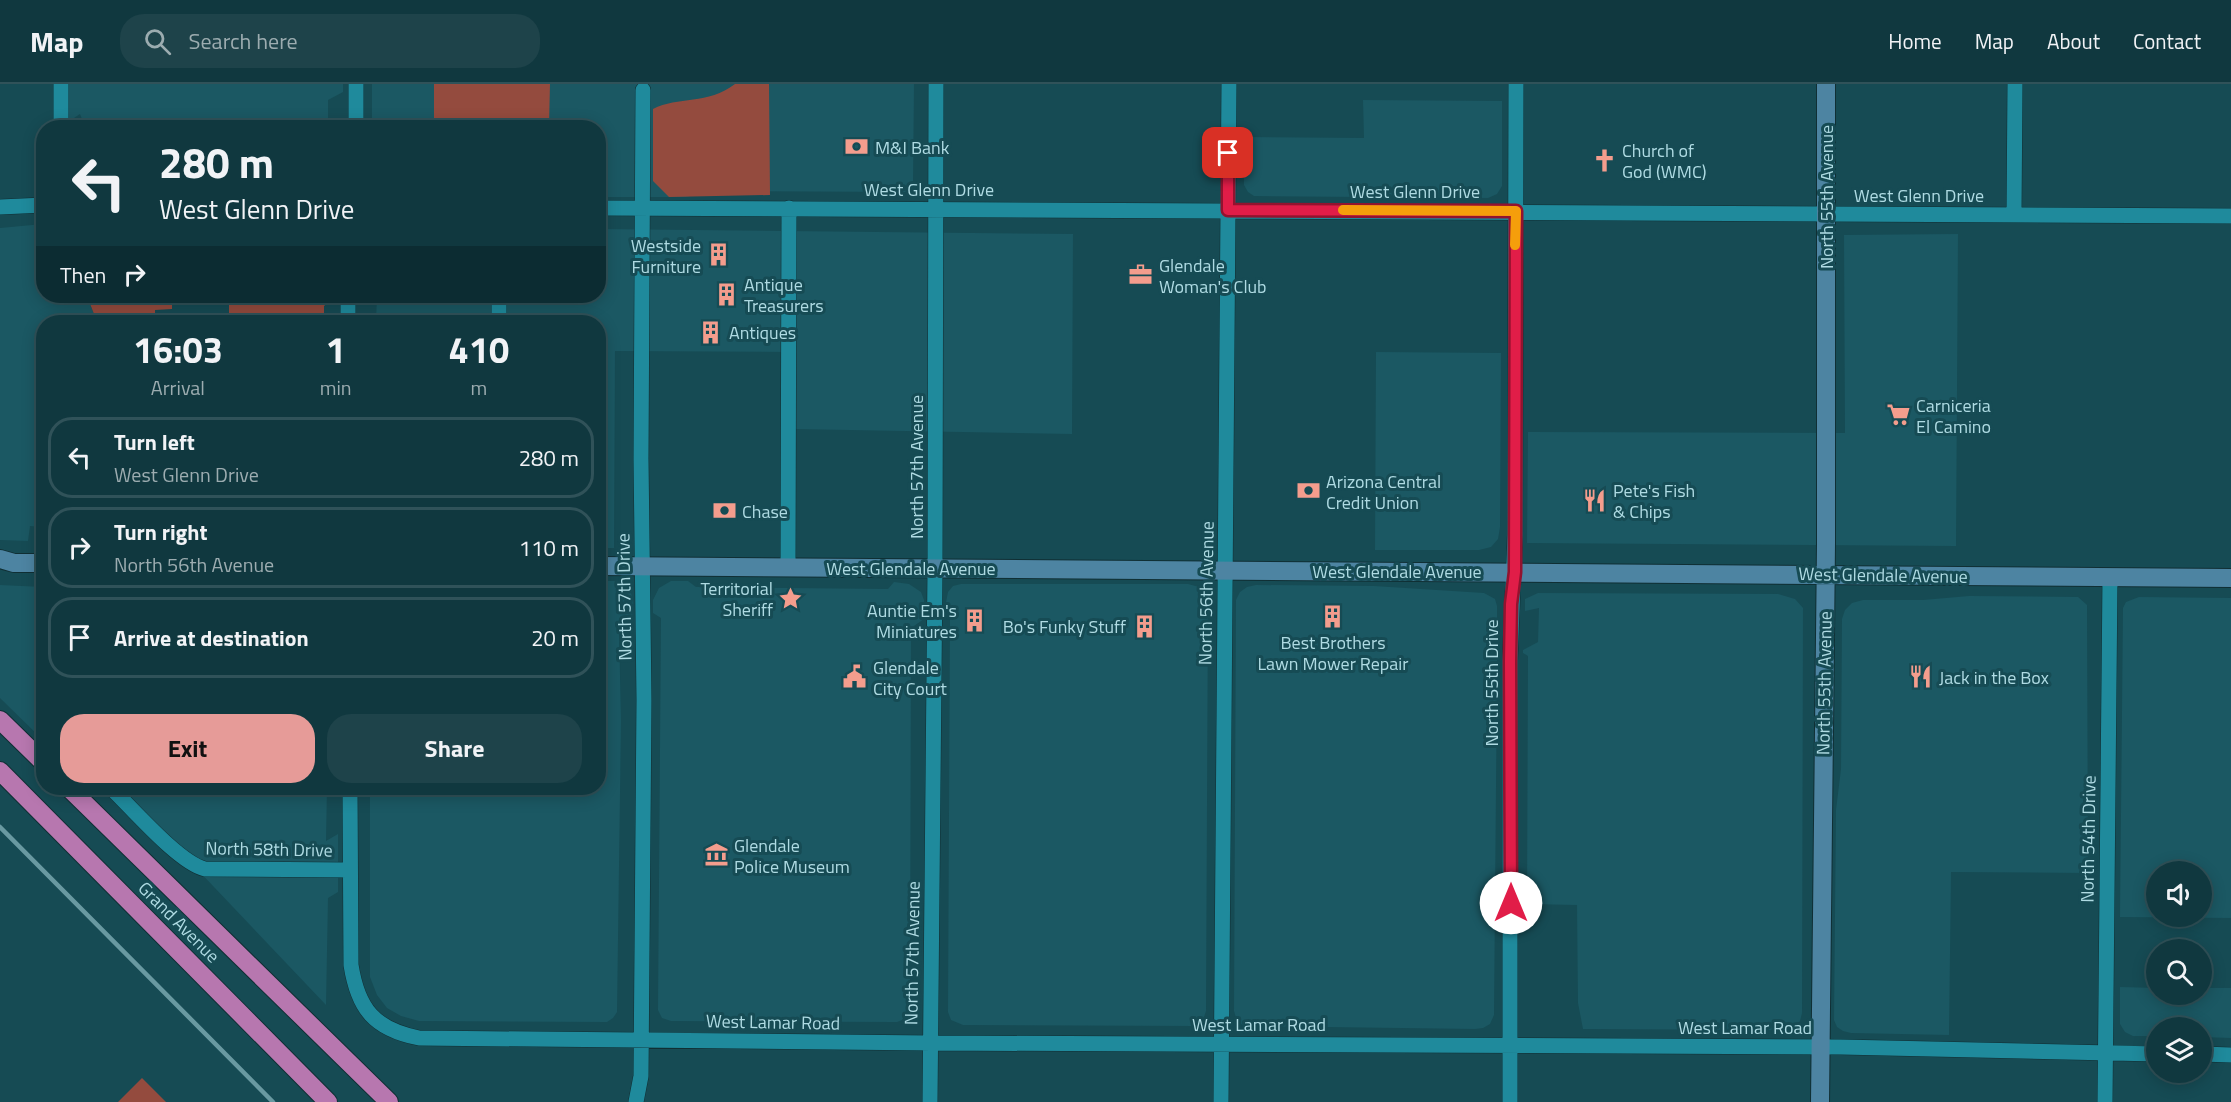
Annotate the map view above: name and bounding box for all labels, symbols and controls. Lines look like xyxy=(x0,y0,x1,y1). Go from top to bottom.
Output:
search box xyxy=(120,14,540,68)
text: Map xyxy=(30,20,84,63)
text: Search here xyxy=(189,24,298,58)
icon: search xyxy=(141,25,174,58)
text: Home xyxy=(1888,25,1942,57)
text: Map xyxy=(1975,25,2014,57)
text: About xyxy=(2047,25,2100,57)
text: Contact xyxy=(2133,25,2201,57)
street label: North 55th Avenue xyxy=(1813,125,1840,269)
pin xyxy=(1202,127,1253,178)
text: 280 m xyxy=(159,130,274,194)
bank icon: M&I Bank xyxy=(844,134,870,160)
place label: M&I Bank xyxy=(875,134,950,161)
icon: arrive xyxy=(1211,136,1244,169)
place label: Church of God (WMC) xyxy=(1622,137,1706,185)
icon: left xyxy=(60,144,138,222)
church icon: Church of God (WMC) xyxy=(1591,147,1617,173)
street label: West Glenn Drive xyxy=(864,176,994,203)
street label: West Glenn Drive xyxy=(1350,178,1480,205)
street label: West Glenn Drive xyxy=(1854,182,1984,209)
text: West Glenn Drive xyxy=(159,188,354,229)
place label: Westside Furniture xyxy=(631,232,701,280)
building icon: Westside Furniture xyxy=(706,242,732,268)
place label: Glendale Woman's Club xyxy=(1159,252,1267,300)
text: Then xyxy=(60,258,106,292)
icon: right xyxy=(118,258,151,291)
office icon: Glendale Woman's Club xyxy=(1128,262,1154,288)
place label: Antique Treasurers xyxy=(744,271,824,319)
building icon: Antique Treasurers xyxy=(713,281,739,307)
building icon: Antiques xyxy=(698,319,724,345)
place label: Antiques xyxy=(729,319,796,346)
text: 16:03 xyxy=(133,322,223,377)
text: 1 xyxy=(326,322,346,377)
text: 410 xyxy=(449,322,509,377)
text: Arrival xyxy=(151,372,205,403)
text: min xyxy=(320,372,352,403)
text: m xyxy=(470,372,487,403)
place label: Carniceria El Camino xyxy=(1916,392,1991,440)
street label: North 57th Avenue xyxy=(903,395,930,539)
supermarket icon: Carniceria El Camino xyxy=(1885,402,1911,428)
text: Turn left xyxy=(114,425,195,459)
icon: left xyxy=(63,441,96,474)
text: 280 m xyxy=(519,441,579,475)
text: West Glenn Drive xyxy=(114,459,259,490)
place label: Arizona Central Credit Union xyxy=(1326,468,1441,516)
place label: Pete's Fish & Chips xyxy=(1613,477,1695,525)
bank icon: Arizona Central Credit Union xyxy=(1295,478,1321,504)
restaurant icon: Pete's Fish & Chips xyxy=(1582,487,1608,513)
bank icon: Chase xyxy=(711,498,737,524)
place label: Chase xyxy=(742,498,788,525)
text: Turn right xyxy=(114,515,208,549)
street label: North 56th Avenue xyxy=(1191,521,1221,665)
icon: right xyxy=(63,531,96,564)
text: 110 m xyxy=(519,531,579,565)
street label: North 57th Drive xyxy=(609,533,639,661)
text: North 56th Avenue xyxy=(114,549,274,580)
street label: West Glendale Avenue xyxy=(826,555,996,582)
street label: West Glendale Avenue xyxy=(1312,558,1482,585)
street label: West Glendale Avenue xyxy=(1798,560,1968,590)
place label: Territorial Sheriff xyxy=(701,575,773,623)
place icon: Territorial Sheriff xyxy=(778,585,804,611)
place label: Auntie Em's Miniatures xyxy=(867,597,957,645)
building icon: Best Brothers Lawn Mower Repair xyxy=(1320,603,1346,629)
building icon: Auntie Em's Miniatures xyxy=(962,607,988,633)
street label: North 55th Avenue xyxy=(1809,611,1839,755)
place label: Bo's Funky Stuff xyxy=(1003,613,1126,640)
building icon: Bo's Funky Stuff xyxy=(1131,613,1157,639)
street label: North 55th Drive xyxy=(1478,619,1505,747)
icon: arrive xyxy=(63,621,96,654)
text: Arrive at destination xyxy=(114,621,309,655)
text: 20 m xyxy=(531,621,579,655)
place label: Best Brothers Lawn Mower Repair xyxy=(1257,629,1409,677)
place label: Glendale City Court xyxy=(873,654,948,702)
public building icon: Glendale City Court xyxy=(842,664,868,690)
restaurant icon: Jack in the Box xyxy=(1908,664,1934,690)
place label: Jack in the Box xyxy=(1939,664,2049,691)
button: Exit xyxy=(60,714,315,783)
button: Share xyxy=(327,714,582,783)
street label: North 54th Drive xyxy=(2073,775,2103,903)
place label: Glendale Police Museum xyxy=(734,832,850,880)
street label: North 58th Drive xyxy=(205,834,333,864)
museum icon: Glendale Police Museum xyxy=(703,842,729,868)
map controls xyxy=(2146,861,2212,1083)
button: sound xyxy=(2146,861,2212,927)
position arrow xyxy=(1479,871,1543,935)
street label: Grand Avenue xyxy=(132,875,226,969)
street label: North 57th Avenue xyxy=(897,881,927,1025)
button: search xyxy=(2146,939,2212,1005)
street label: West Lamar Road xyxy=(706,1007,840,1037)
street label: West Lamar Road xyxy=(1192,1011,1326,1038)
street label: West Lamar Road xyxy=(1678,1014,1812,1041)
button: layers xyxy=(2146,1017,2212,1083)

